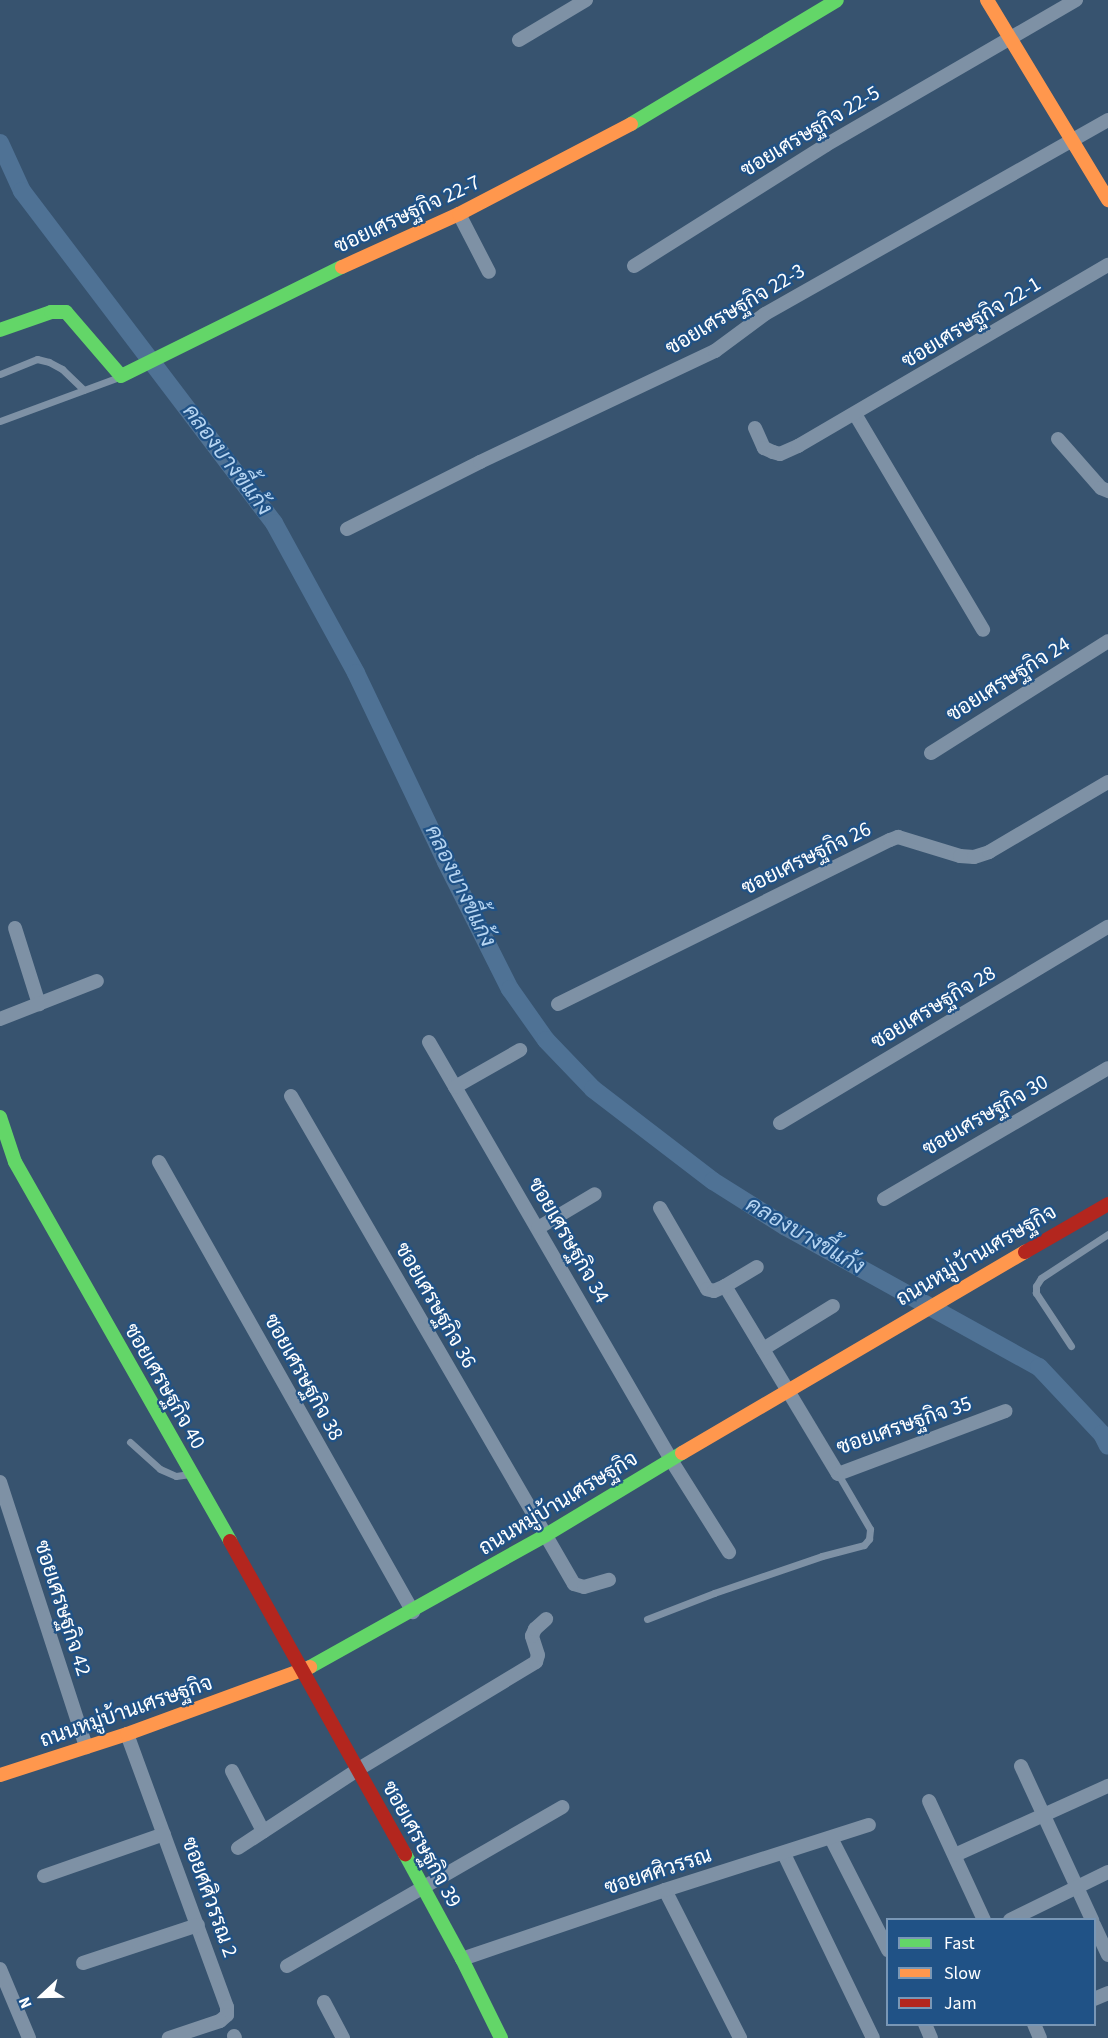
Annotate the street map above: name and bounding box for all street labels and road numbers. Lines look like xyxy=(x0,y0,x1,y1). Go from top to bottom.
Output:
street label: ซอยเศรษฐกิจ 22-5 xyxy=(736,80,884,182)
street label: ซอยเศรษฐกิจ 22-7 xyxy=(330,169,484,259)
street label: ซอยเศรษฐกิจ 22-3 xyxy=(661,258,809,360)
street label: ซอยเศรษฐกิจ 22-1 xyxy=(897,271,1045,373)
street label: ซอยเศรษฐกิจ 24 xyxy=(942,631,1074,727)
street label: ซอยเศรษฐกิจ 26 xyxy=(737,816,875,900)
street label: ซอยเศรษฐกิจ 28 xyxy=(866,960,1000,1054)
street label: ซอยเศรษฐกิจ 30 xyxy=(918,1069,1052,1161)
street label: ซอยเศรษฐกิจ 34 xyxy=(523,1173,615,1307)
street label: ถนนหมู่บ้านเศรษฐกิจ xyxy=(891,1199,1061,1311)
street label: ซอยเศรษฐกิจ 36 xyxy=(390,1238,482,1372)
street label: ซอยเศรษฐกิจ 38 xyxy=(259,1309,349,1445)
street label: ซอยเศรษฐกิจ 40 xyxy=(119,1319,211,1453)
street label: ซอยเศรษฐกิจ 35 xyxy=(833,1390,975,1460)
street label: ถนนหมู่บ้านเศรษฐกิจ xyxy=(474,1446,642,1560)
street label: ซอยเศรษฐกิจ 42 xyxy=(29,1537,97,1679)
street label: ถนนหมู่บ้านเศรษฐกิจ xyxy=(36,1670,216,1752)
street label: ซอยเศรษฐกิจ 39 xyxy=(377,1776,467,1912)
street label: ซอยศศิวรรณ 2 xyxy=(177,1834,243,1960)
street label: ซอยศศิวรรณ xyxy=(601,1842,715,1900)

